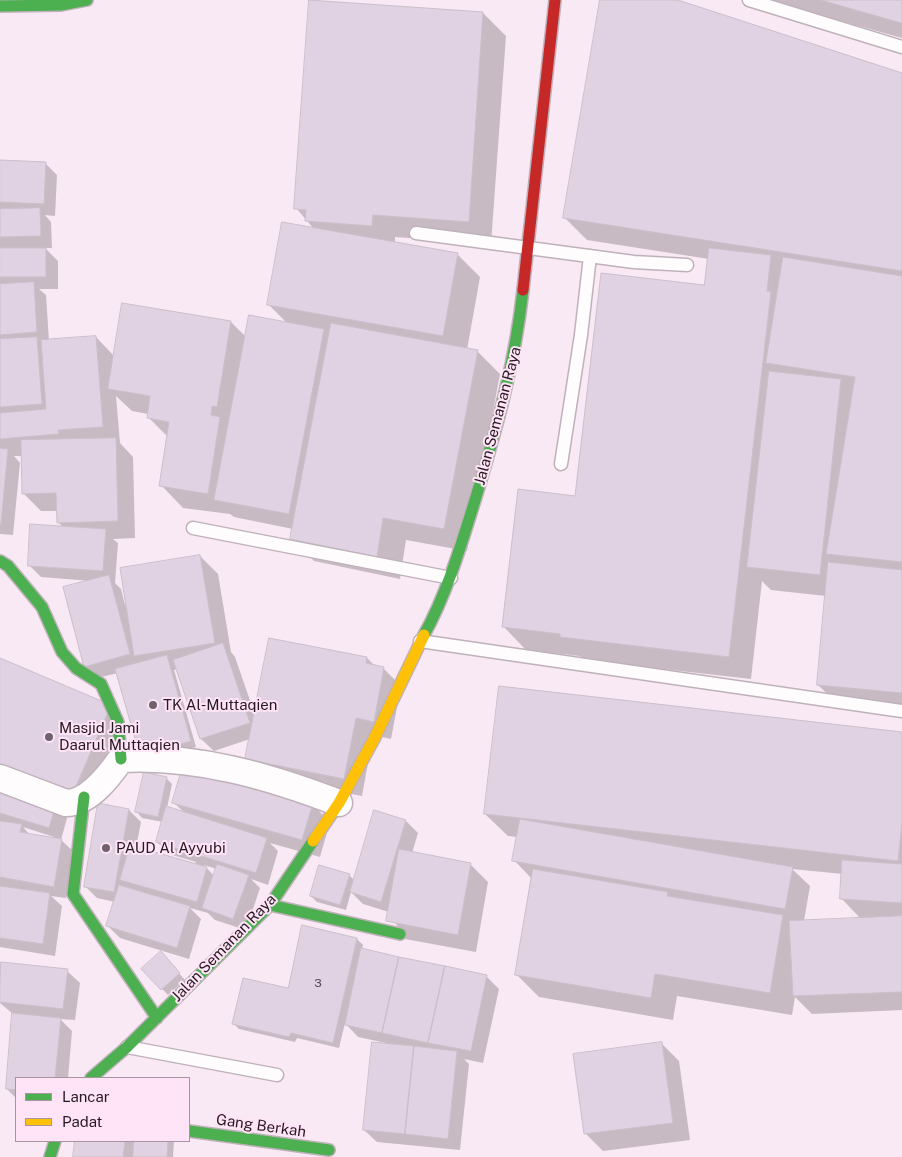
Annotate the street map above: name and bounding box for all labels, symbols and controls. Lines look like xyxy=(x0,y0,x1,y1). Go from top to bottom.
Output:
street label: Jalan Semanan Raya xyxy=(471,345,525,487)
place label: TK Al-Muttaqien xyxy=(163,696,277,714)
marker: TK Al-Muttaqien xyxy=(147,699,159,711)
place label: Masjid Jami Daarul Muttaqien xyxy=(59,719,180,754)
marker: Masjid Jami Daarul Muttaqien xyxy=(43,731,55,743)
place label: PAUD Al Ayyubi xyxy=(116,839,226,857)
marker: PAUD Al Ayyubi xyxy=(100,842,112,854)
street label: Jalan Semanan Raya xyxy=(168,891,280,1005)
house number: 3 xyxy=(314,976,322,990)
legend xyxy=(15,1077,190,1142)
text: Lancar xyxy=(62,1088,110,1105)
street label: Gang Berkah xyxy=(215,1111,307,1141)
text: Padat xyxy=(62,1113,102,1130)

